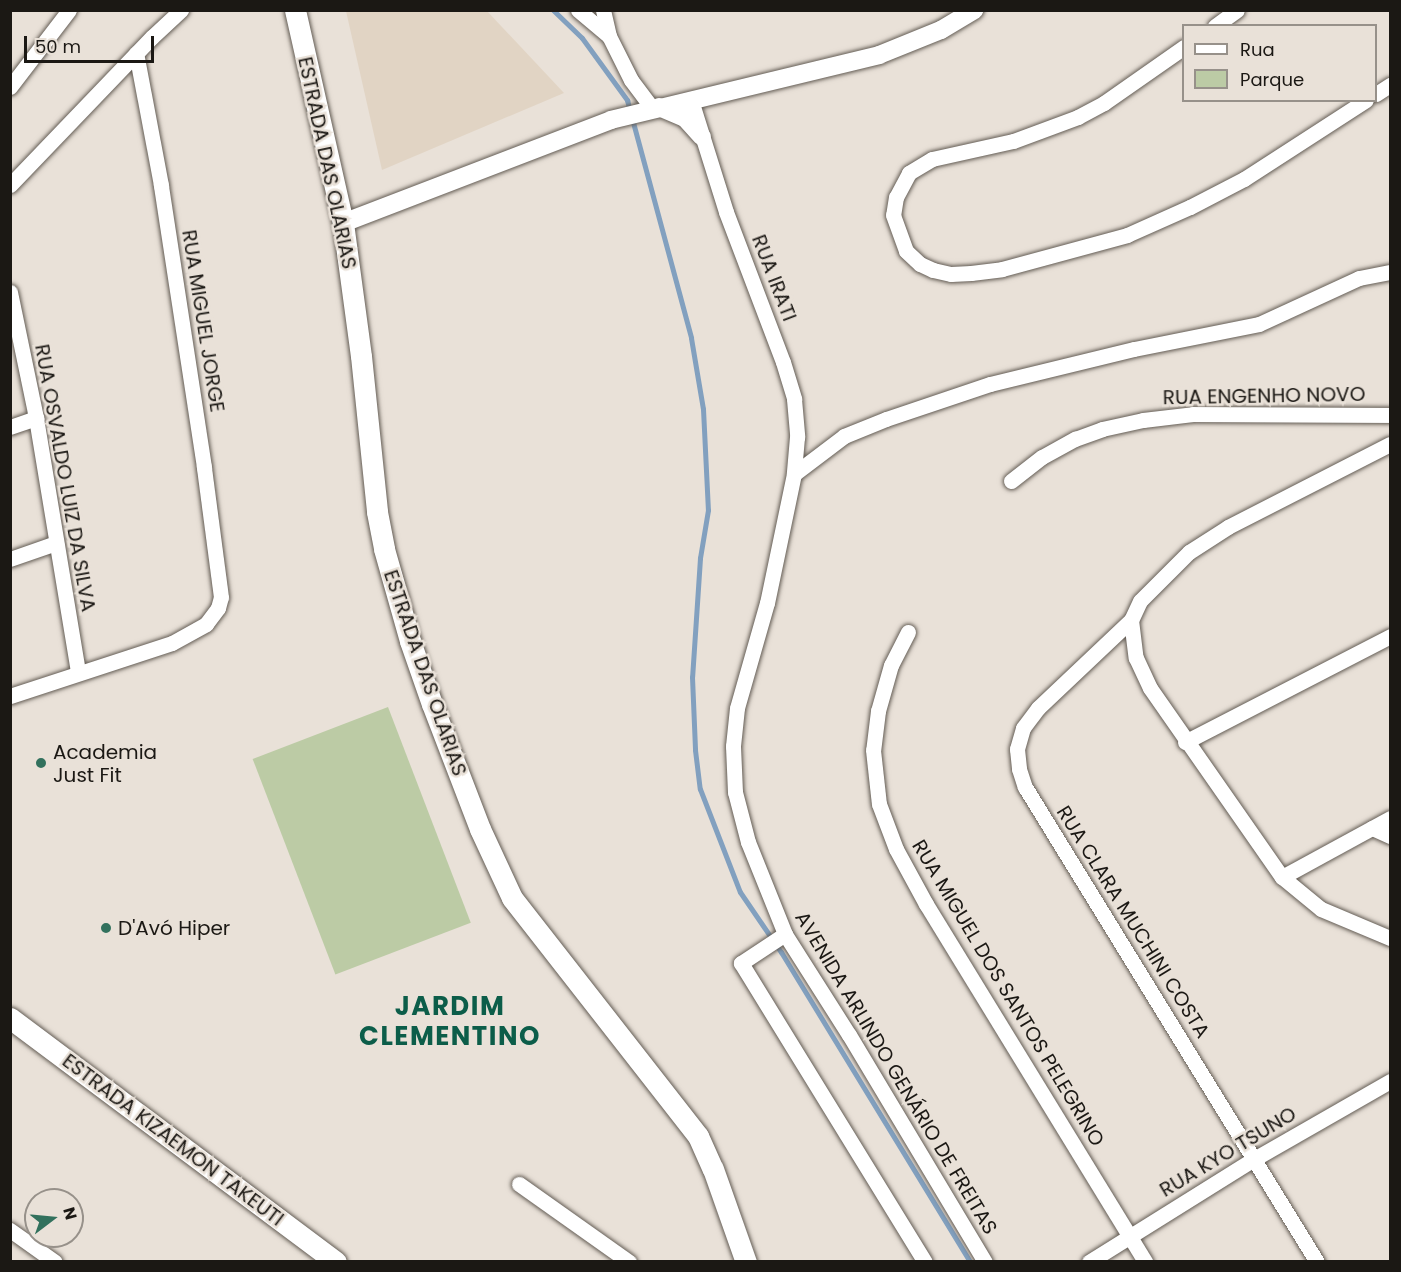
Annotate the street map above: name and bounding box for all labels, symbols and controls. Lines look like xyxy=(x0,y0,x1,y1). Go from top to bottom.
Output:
scale bar xyxy=(27,24,158,62)
legend xyxy=(1182,24,1377,102)
text: 50 m xyxy=(35,34,81,59)
text: Rua xyxy=(1240,37,1275,62)
street label: ESTRADA DAS OLARIAS xyxy=(293,55,361,271)
text: Parque xyxy=(1240,67,1304,92)
street label: RUA MIGUEL JORGE xyxy=(177,228,229,414)
street label: RUA IRATI xyxy=(747,231,801,325)
street label: RUA OSVALDO LUIZ DA SILVA xyxy=(30,342,100,614)
street label: RUA ENGENHO NOVO xyxy=(1163,382,1365,410)
street label: ESTRADA DAS OLARIAS xyxy=(378,567,472,779)
place label: Academia Just Fit xyxy=(53,740,157,787)
marker: Academia Just Fit xyxy=(34,756,48,770)
street label: RUA CLARA MUCHINI COSTA xyxy=(1051,801,1215,1043)
street label: RUA MIGUEL DOS SANTOS PELEGRINO xyxy=(907,836,1109,1150)
street label: AVENIDA ARLINDO GENÁRIO DE FREITAS xyxy=(790,907,1002,1239)
place label: D'Avó Hiper xyxy=(118,916,230,940)
marker: D'Avó Hiper xyxy=(99,921,113,935)
district label: JARDIM CLEMENTINO xyxy=(359,991,541,1052)
street label: ESTRADA KIZAEMON TAKEUTI xyxy=(58,1049,288,1231)
street label: RUA KYO TSUNO xyxy=(1155,1102,1301,1202)
north arrow xyxy=(24,1188,84,1248)

